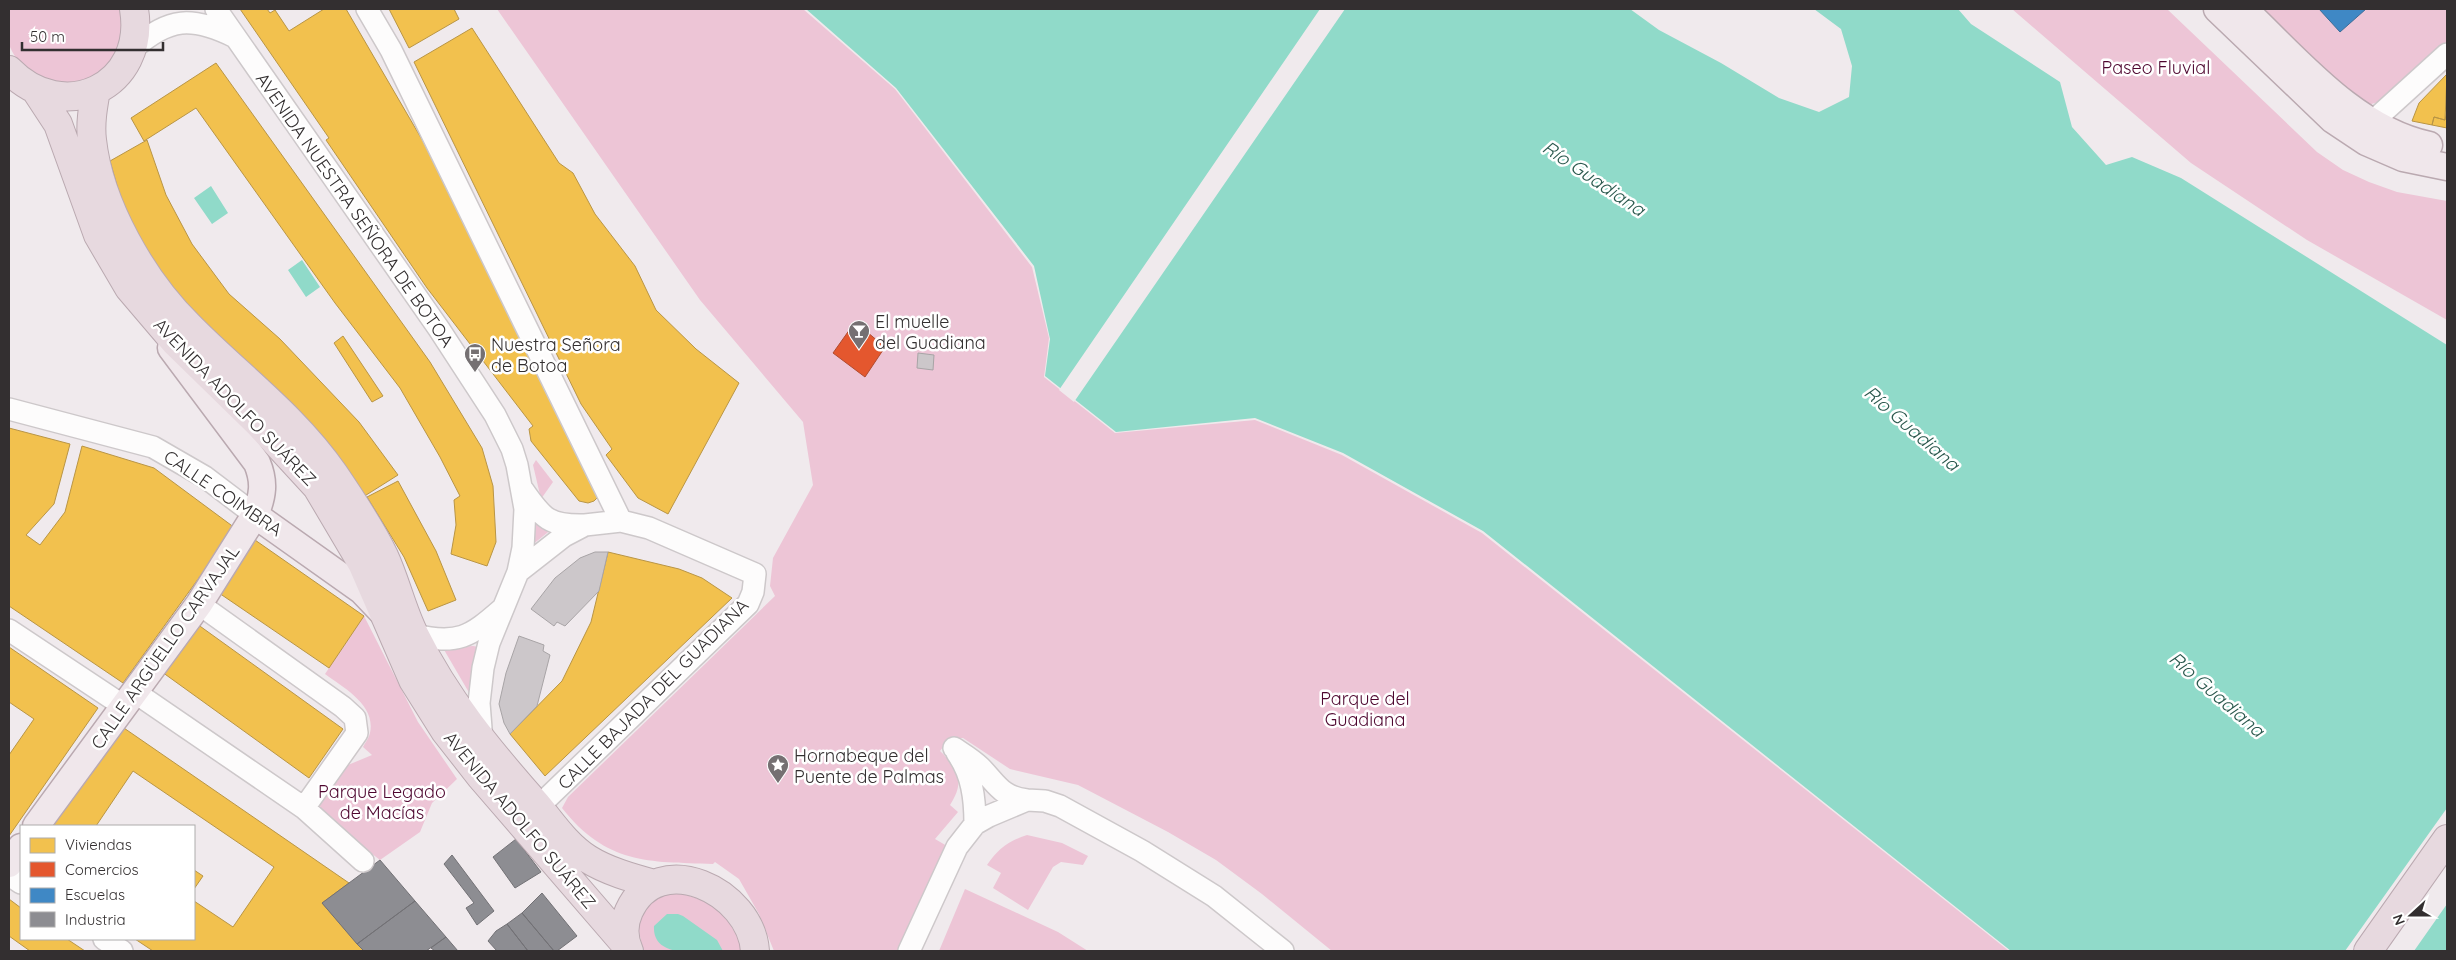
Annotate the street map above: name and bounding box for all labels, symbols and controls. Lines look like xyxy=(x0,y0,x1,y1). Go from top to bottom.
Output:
scale bar xyxy=(22,20,164,52)
text: 50 m xyxy=(30,27,65,46)
park label: Paseo Fluvial xyxy=(2102,56,2210,79)
street label: AVENIDA NUESTRA SEÑORA DE BOTOA xyxy=(251,68,459,352)
water label: Río Guadiana xyxy=(1538,135,1651,222)
place label: El muelle del Guadiana xyxy=(875,310,986,354)
street label: AVENIDA ADOLFO SUÁREZ xyxy=(149,313,321,491)
bar icon: El muelle del Guadiana xyxy=(847,319,871,350)
place label: Nuestra Señora de Botoa xyxy=(491,333,621,377)
bus stop icon: Nuestra Señora de Botoa xyxy=(463,342,487,373)
water label: Río Guadiana xyxy=(1859,380,1966,477)
street label: CALLE COIMBRA xyxy=(159,445,287,541)
street label: CALLE ARGÜELLO CARVAJAL xyxy=(86,540,245,753)
street label: CALLE BAJADA DEL GUADIANA xyxy=(553,594,753,794)
water label: Río Guadiana xyxy=(2164,646,2271,743)
park label: Parque del Guadiana xyxy=(1320,687,1410,731)
street label: AVENIDA ADOLFO SUÁREZ xyxy=(439,727,601,913)
place label: Hornabeque del Puente de Palmas xyxy=(794,744,944,788)
place icon: Hornabeque del Puente de Palmas xyxy=(766,753,790,784)
park label: Parque Legado de Macías xyxy=(318,780,446,824)
legend xyxy=(20,825,195,940)
text: Viviendas xyxy=(65,835,132,854)
text: Comercios xyxy=(65,860,139,879)
text: Escuelas xyxy=(65,885,125,904)
north arrow xyxy=(2386,890,2436,940)
text: Industria xyxy=(65,910,125,929)
text: N xyxy=(2389,912,2409,928)

